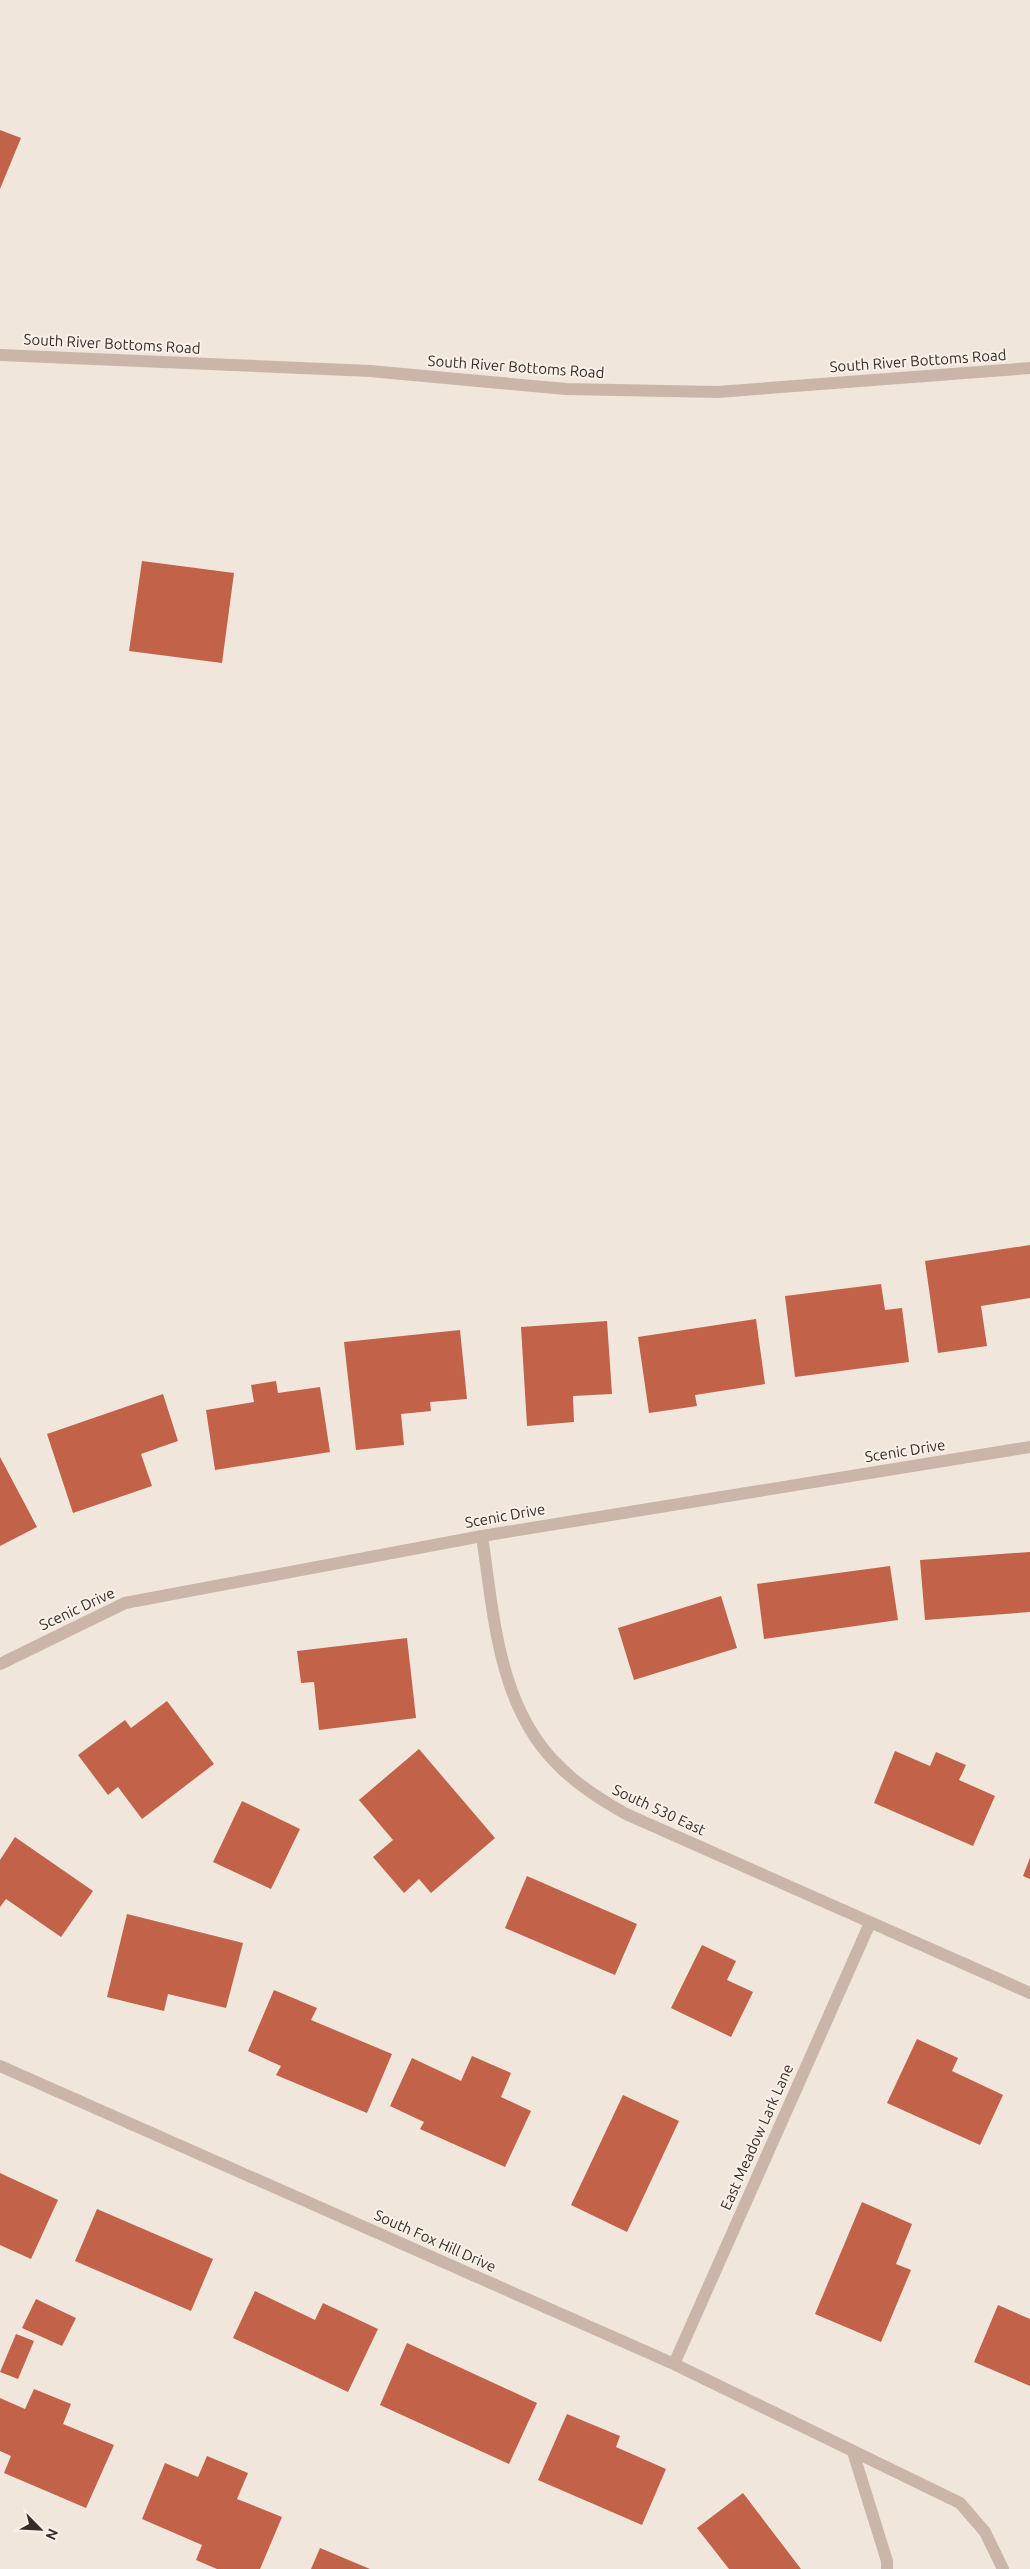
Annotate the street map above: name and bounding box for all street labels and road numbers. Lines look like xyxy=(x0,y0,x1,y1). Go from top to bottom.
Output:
street label: South River Bottoms Road xyxy=(23,330,201,357)
street label: South River Bottoms Road xyxy=(829,346,1007,375)
street label: South River Bottoms Road xyxy=(427,352,605,381)
street label: Scenic Drive xyxy=(864,1436,946,1465)
street label: Scenic Drive xyxy=(463,1500,546,1531)
street label: Scenic Drive xyxy=(36,1584,117,1633)
street label: South 530 East xyxy=(610,1781,708,1839)
street label: East Meadow Lark Lane xyxy=(717,2061,796,2212)
street label: South Fox Hill Drive xyxy=(372,2206,499,2275)

